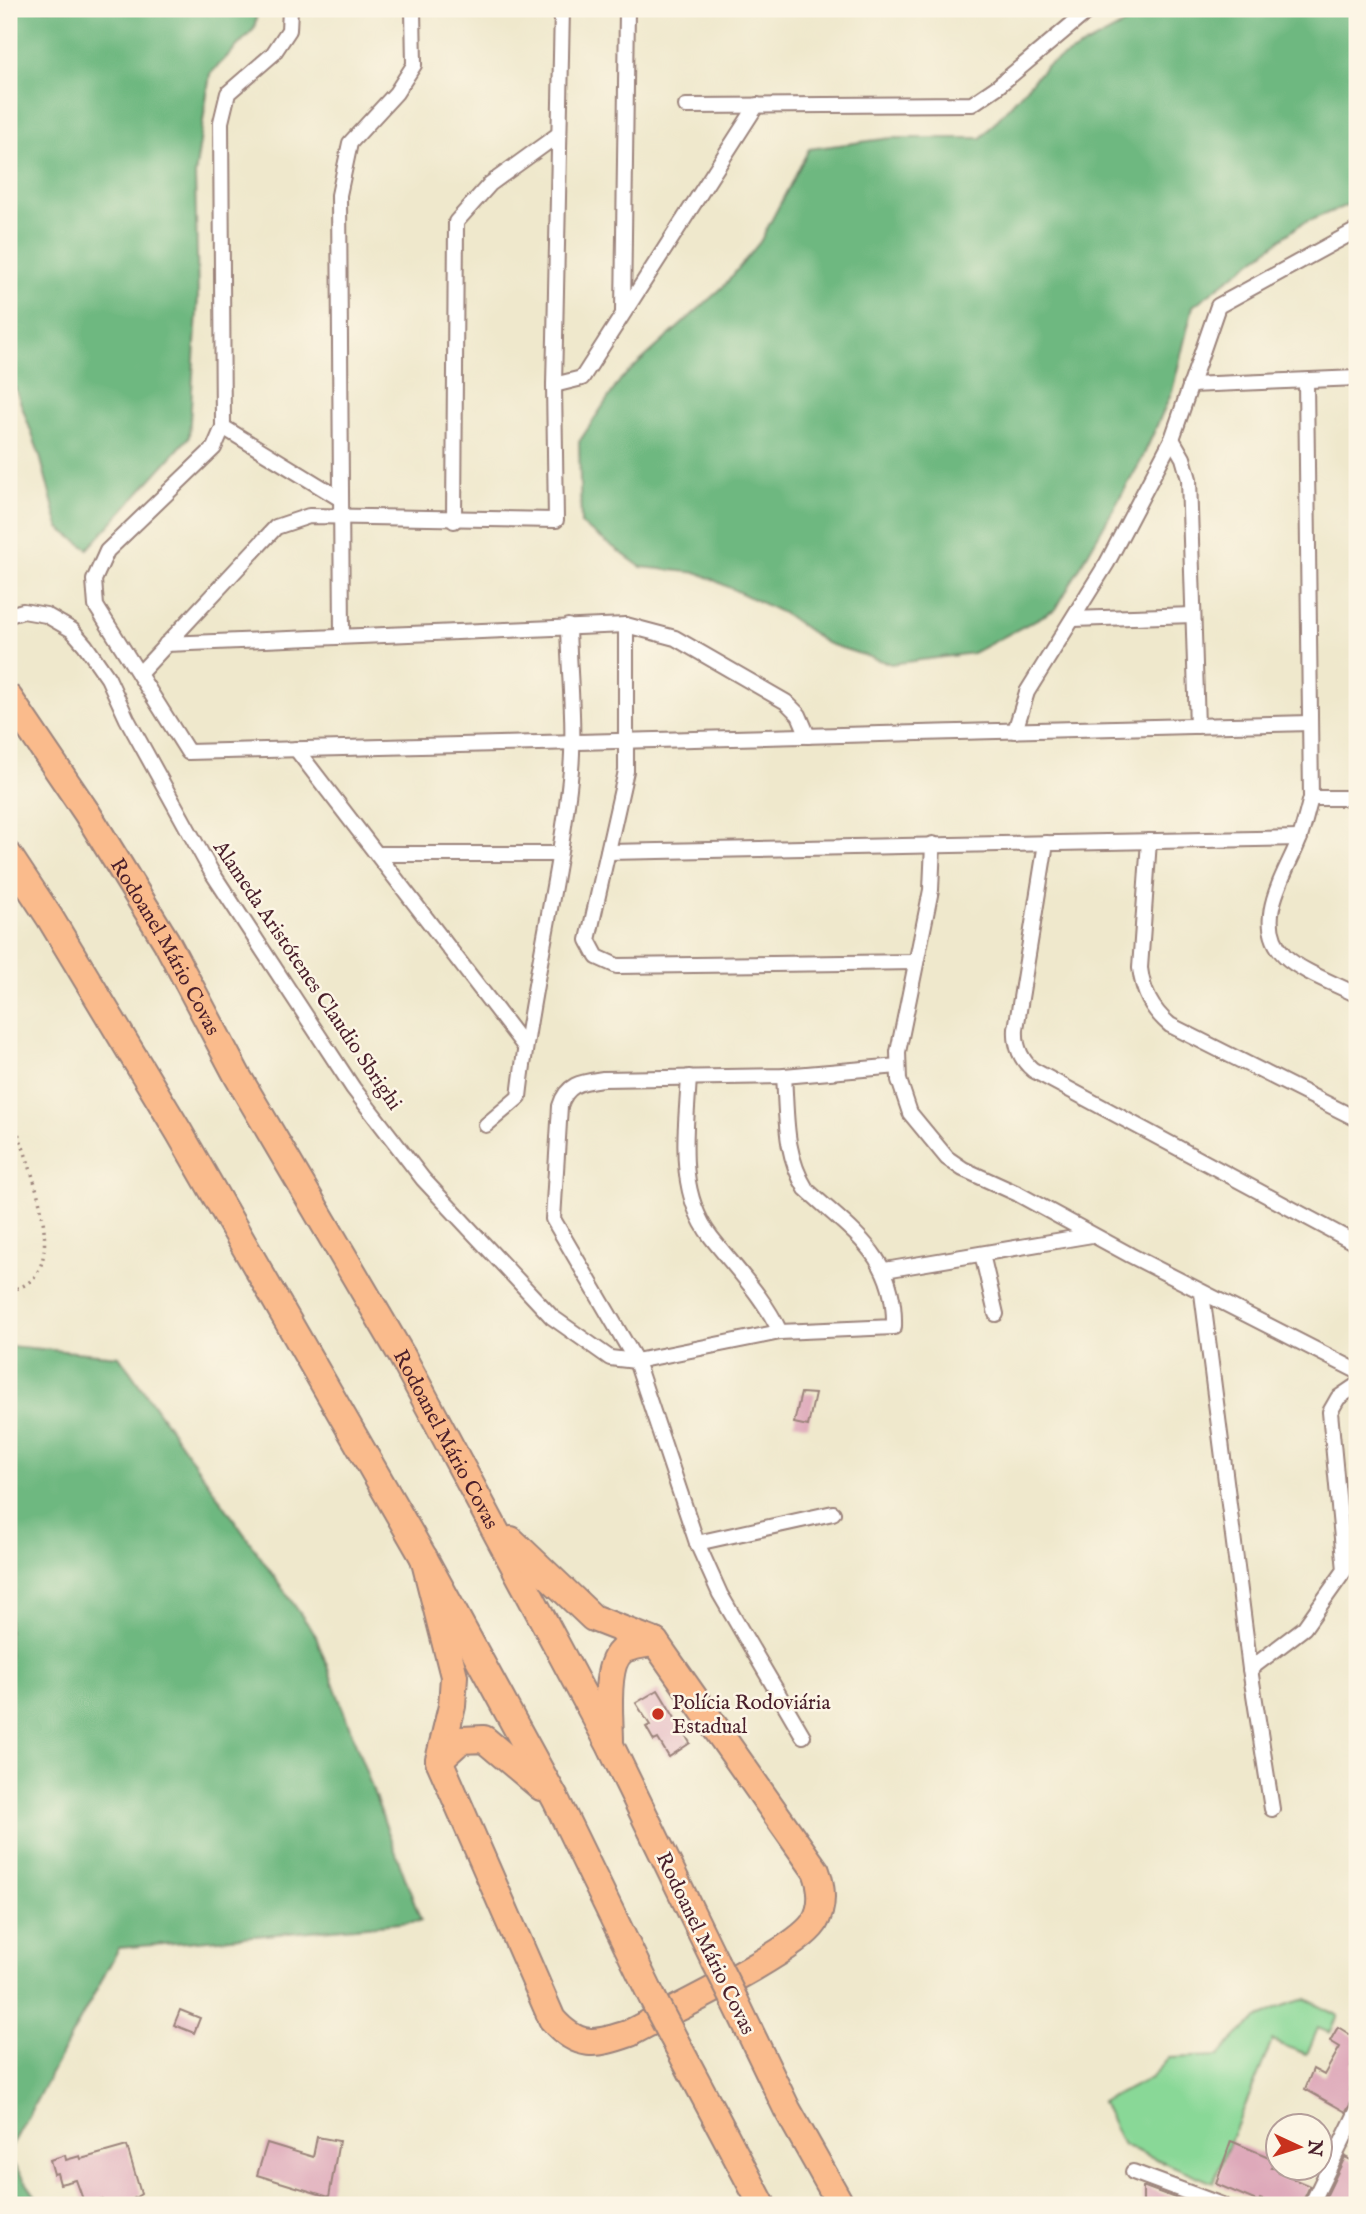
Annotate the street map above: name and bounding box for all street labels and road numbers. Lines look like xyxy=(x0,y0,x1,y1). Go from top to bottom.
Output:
street label: Alameda Aristótenes Claudio Sbrighi xyxy=(206,835,407,1116)
street label: Rodoanel Mário Covas xyxy=(103,854,226,1040)
street label: Rodoanel Mário Covas xyxy=(386,1345,504,1534)
street label: Rodoanel Mário Covas xyxy=(649,1848,761,2039)

